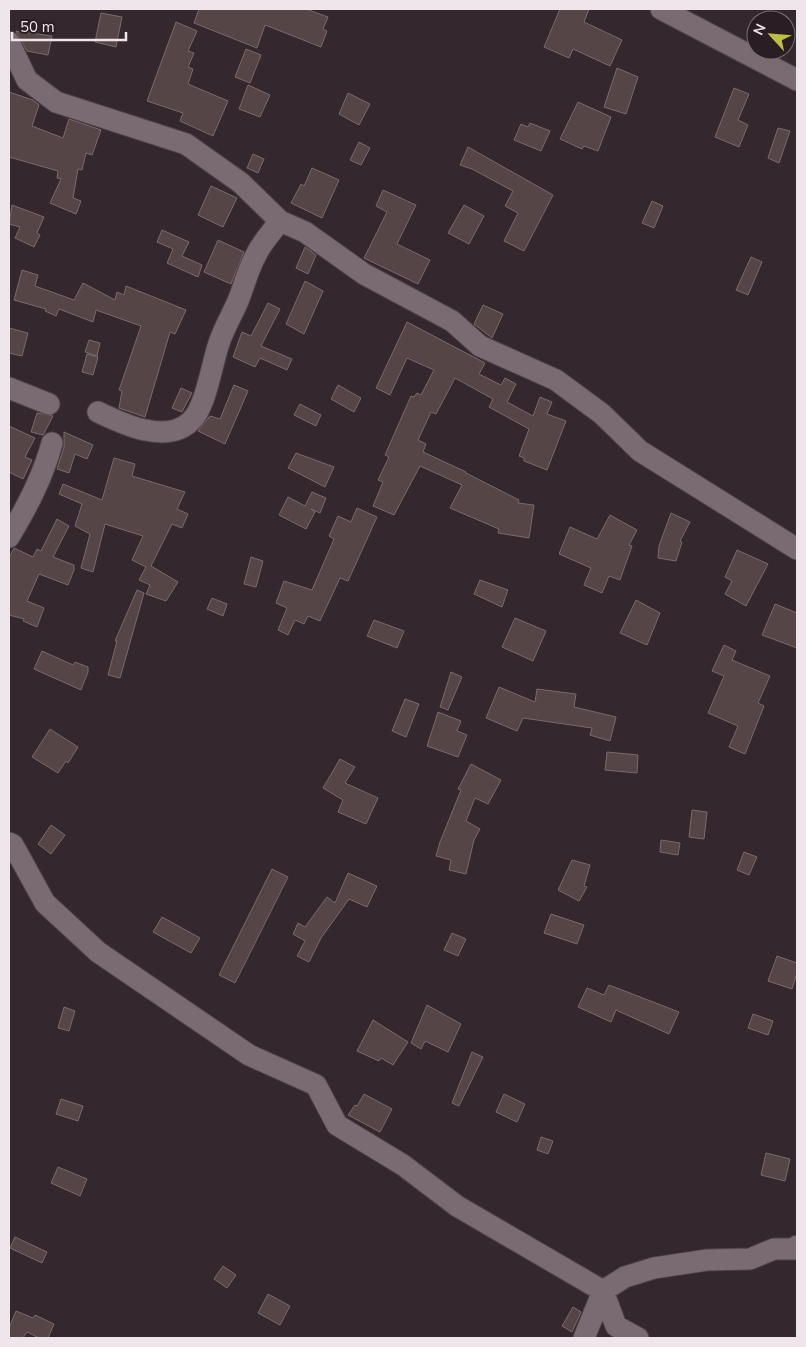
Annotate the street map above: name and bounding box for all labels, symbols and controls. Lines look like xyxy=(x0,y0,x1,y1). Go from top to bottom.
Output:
scale bar xyxy=(12,10,126,42)
north arrow xyxy=(746,10,796,60)
text: 50 m xyxy=(20,17,55,37)
text: N xyxy=(749,21,771,38)

